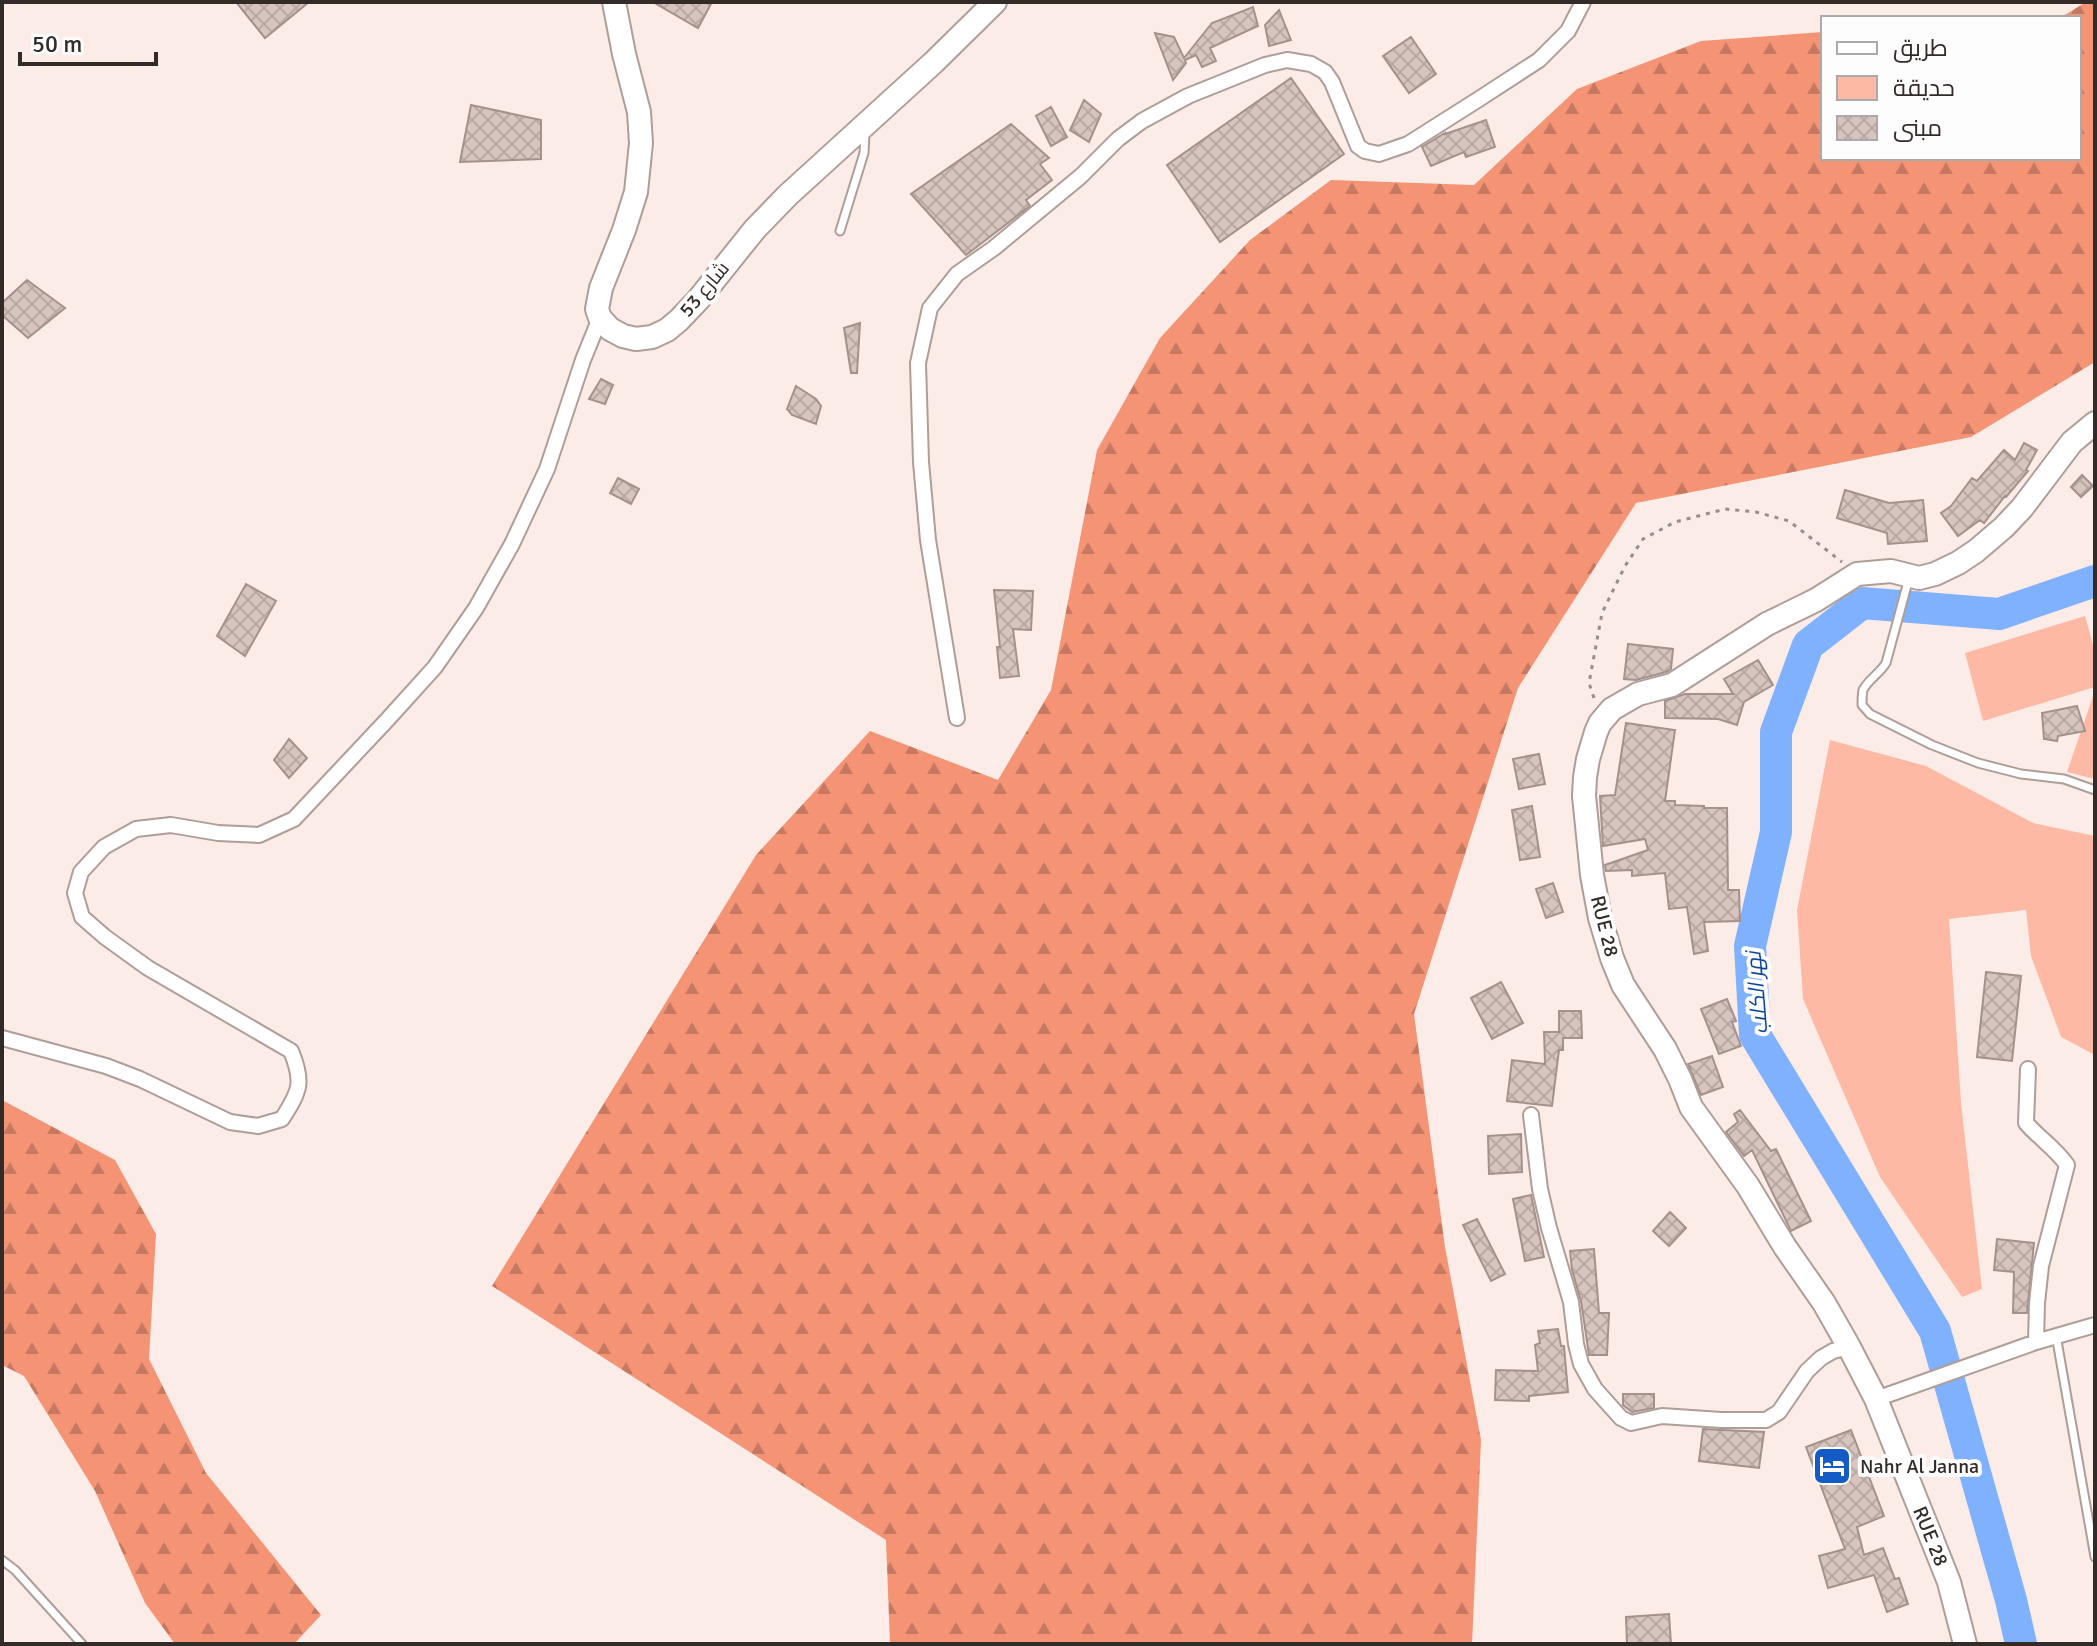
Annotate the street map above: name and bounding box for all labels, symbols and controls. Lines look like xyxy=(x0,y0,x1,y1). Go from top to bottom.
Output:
scale bar xyxy=(20,16,156,66)
legend xyxy=(1821,16,2081,160)
text: 50 m xyxy=(32,29,82,59)
text: طريق xyxy=(1893,33,1948,63)
text: حديقة xyxy=(1893,73,1955,103)
text: مبنى xyxy=(1893,113,1942,143)
street label: شارع 53 xyxy=(674,256,736,323)
street label: RUE 28 xyxy=(1585,893,1624,959)
water label: نهر الكلب xyxy=(1739,948,1774,1035)
hotel icon: Nahr Al Janna xyxy=(1811,1445,1853,1487)
place label: Nahr Al Janna xyxy=(1860,1454,1979,1479)
street label: RUE 28 xyxy=(1907,1503,1954,1570)

